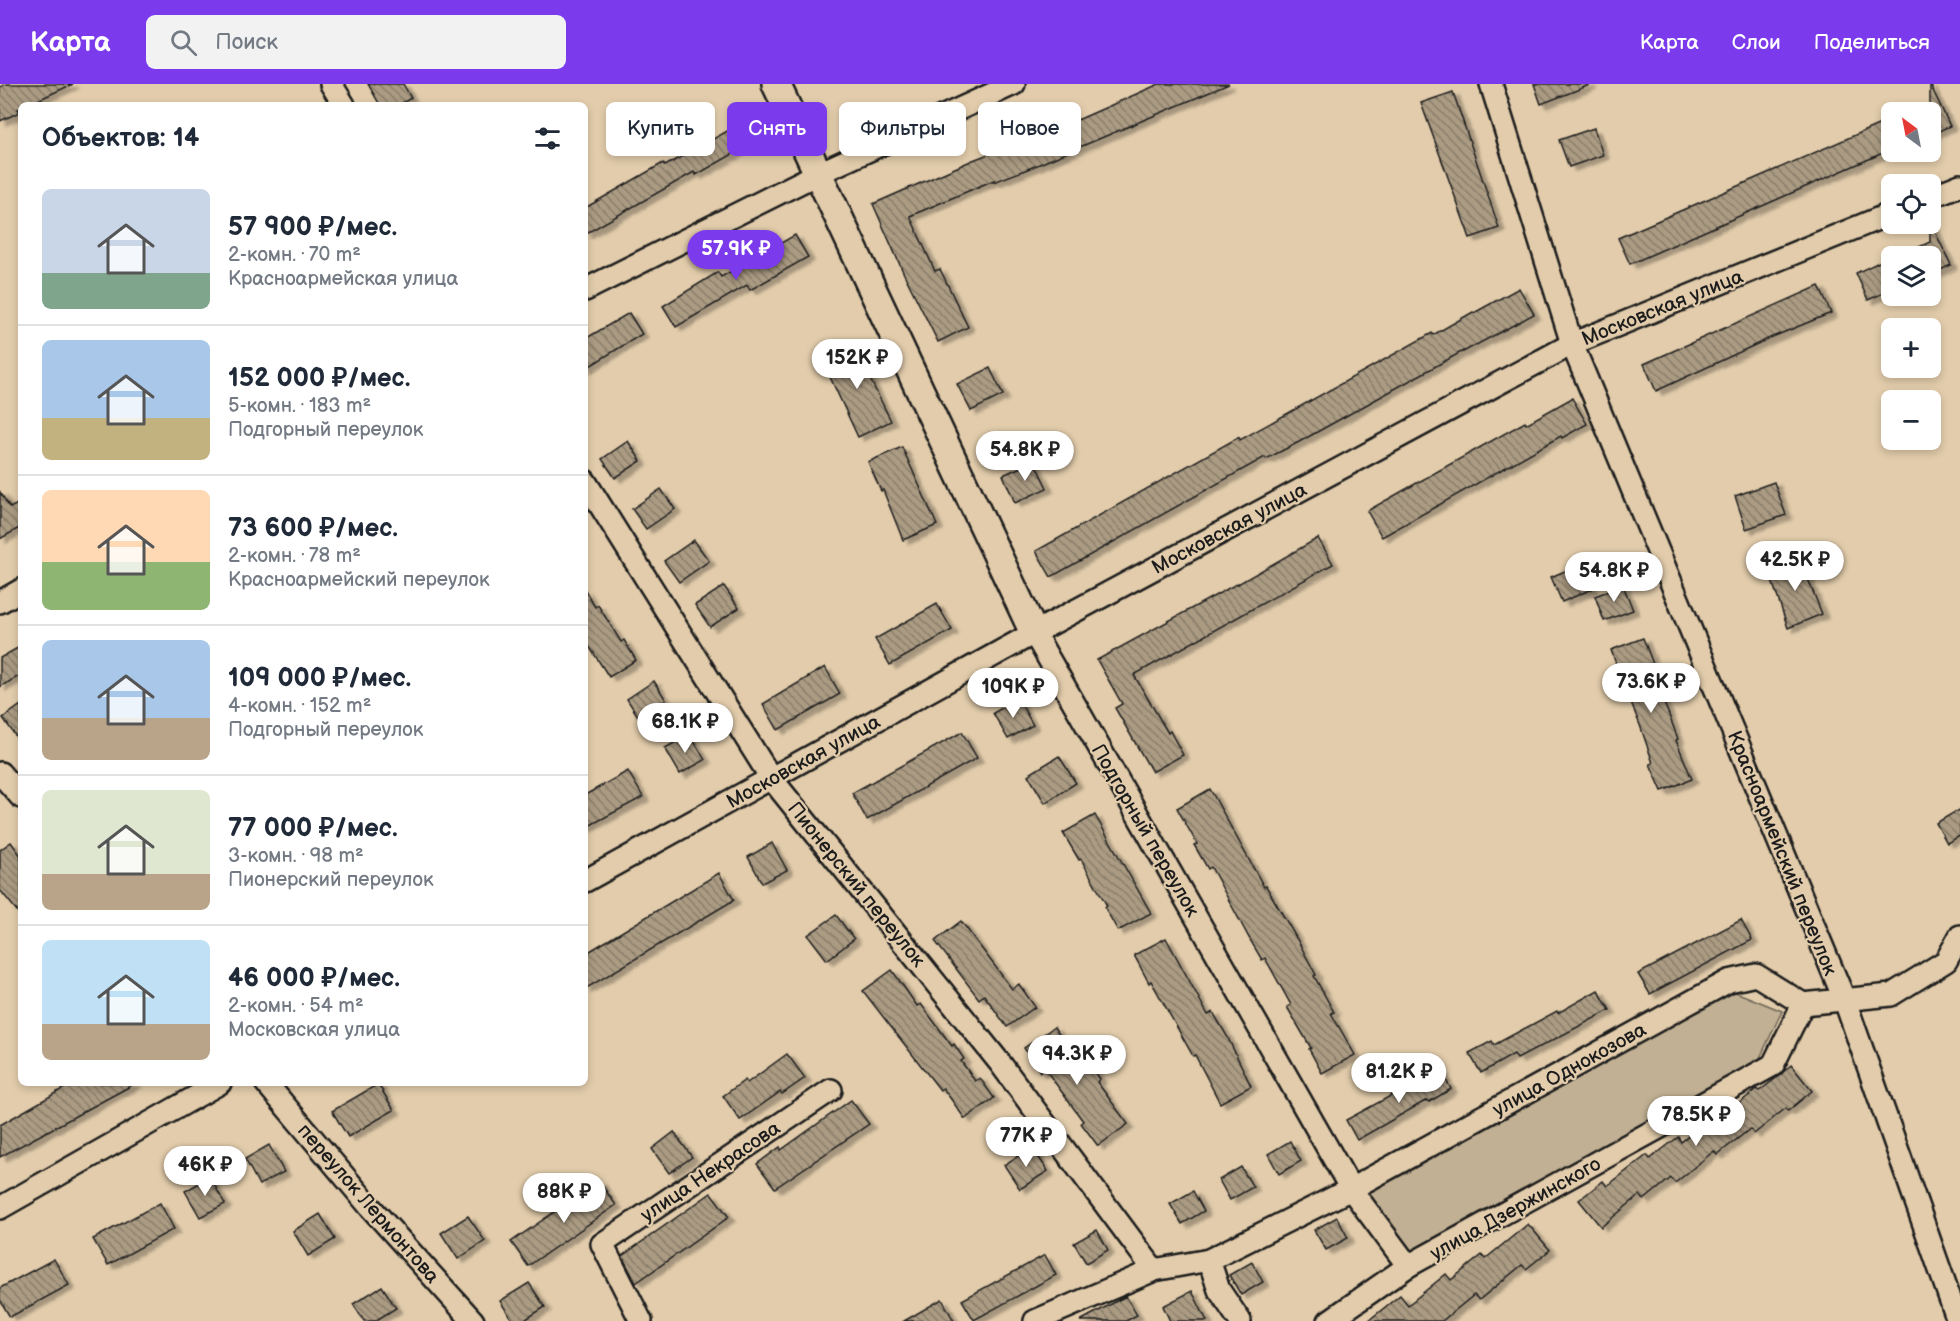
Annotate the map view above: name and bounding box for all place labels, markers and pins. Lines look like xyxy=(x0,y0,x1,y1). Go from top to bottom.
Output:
pin: 57.9K ₽ xyxy=(681,230,791,281)
pin: 152K ₽ xyxy=(808,339,906,390)
pin: 54.8K ₽ xyxy=(970,431,1080,482)
pin: 42.5K ₽ xyxy=(1740,541,1850,592)
pin: 54.8K ₽ xyxy=(1559,552,1669,603)
pin: 73.6K ₽ xyxy=(1596,663,1706,714)
pin: 109K ₽ xyxy=(964,668,1062,719)
pin: 68.1K ₽ xyxy=(630,703,740,754)
pin: 94.3K ₽ xyxy=(1022,1035,1132,1086)
pin: 81.2K ₽ xyxy=(1344,1053,1454,1104)
pin: 78.5K ₽ xyxy=(1641,1096,1751,1147)
pin: 77K ₽ xyxy=(984,1117,1068,1168)
pin: 46K ₽ xyxy=(163,1146,247,1197)
pin: 88K ₽ xyxy=(522,1173,606,1224)

